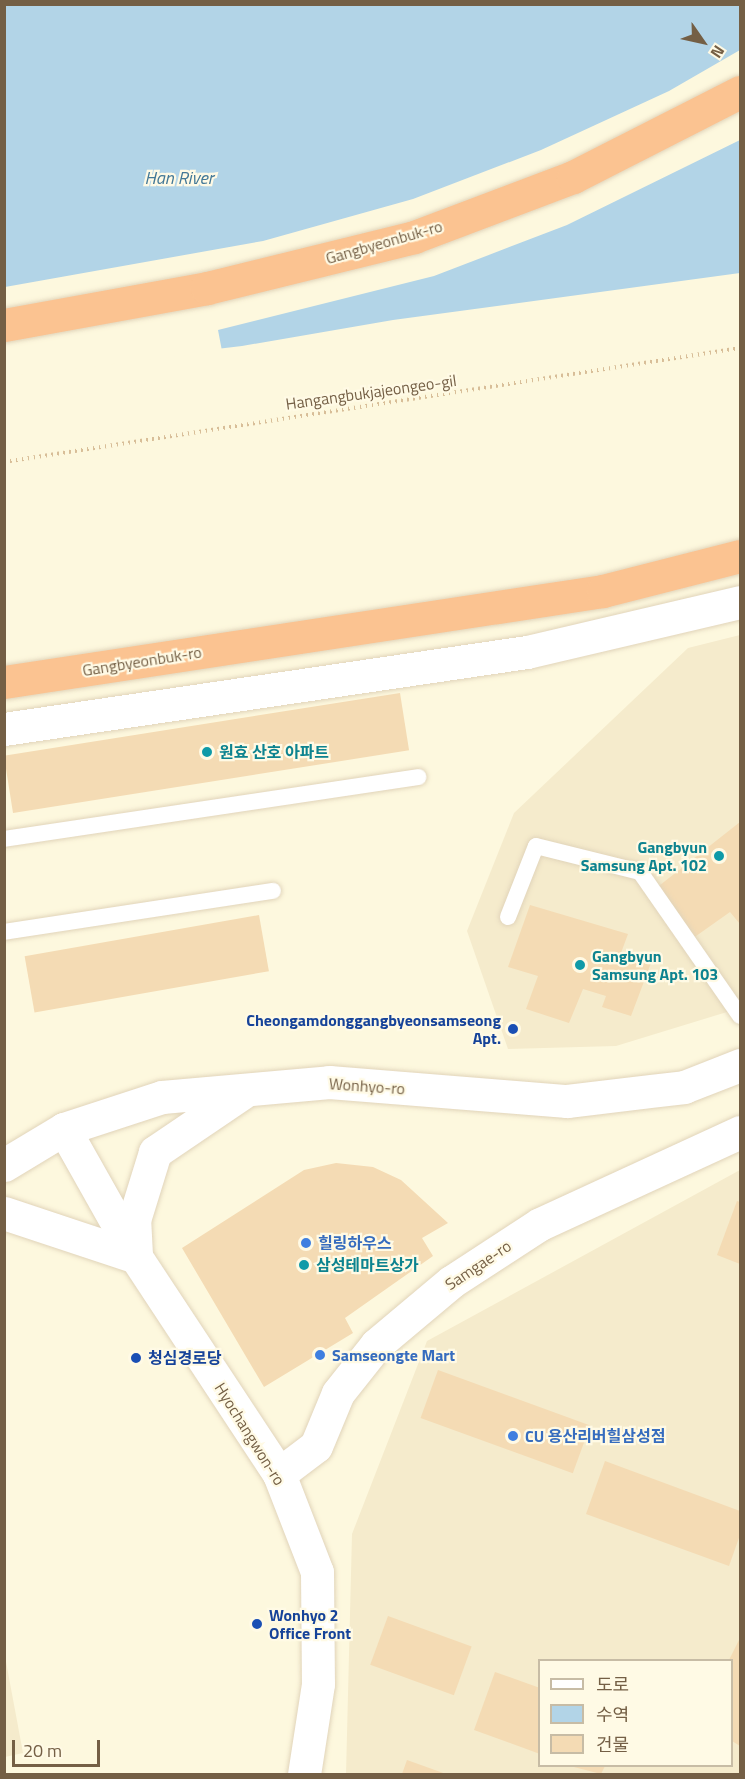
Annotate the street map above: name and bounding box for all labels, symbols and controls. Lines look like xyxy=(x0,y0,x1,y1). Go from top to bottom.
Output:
north arrow xyxy=(673,12,733,72)
text: N xyxy=(705,41,731,63)
water label: Han River xyxy=(145,167,213,189)
street label: Gangbyeonbuk-ro xyxy=(323,216,445,268)
street label: Hangangbukjajeongeo-gil xyxy=(284,370,458,414)
street label: Gangbyeonbuk-ro xyxy=(81,642,203,680)
place label: 원효 산호 아파트 xyxy=(219,742,329,762)
marker: 원효 산호 아파트 xyxy=(200,745,214,759)
place label: Gangbyun Samsung Apt. 102 xyxy=(581,837,707,875)
marker: Gangbyun Samsung Apt. 102 xyxy=(712,849,726,863)
place label: Gangbyun Samsung Apt. 103 xyxy=(592,946,718,984)
marker: Gangbyun Samsung Apt. 103 xyxy=(573,958,587,972)
place label: Cheongamdonggangbyeonsamseong Apt. xyxy=(246,1010,501,1048)
marker: Cheongamdonggangbyeonsamseong Apt. xyxy=(506,1022,520,1036)
street label: Wonhyo-ro xyxy=(328,1074,406,1098)
place label: 힐링하우스 xyxy=(318,1233,392,1253)
marker: 힐링하우스 xyxy=(299,1236,313,1250)
street label: Samgae-ro xyxy=(441,1236,515,1294)
place label: 삼성테마트상가 xyxy=(316,1255,419,1275)
marker: 삼성테마트상가 xyxy=(297,1258,311,1272)
place label: Samseongte Mart xyxy=(332,1345,455,1365)
place label: 청심경로당 xyxy=(148,1348,222,1368)
marker: Samseongte Mart xyxy=(313,1348,327,1362)
marker: 청심경로당 xyxy=(129,1351,143,1365)
street label: Hyochangwon-ro xyxy=(211,1379,289,1489)
place label: CU 용산리버힐삼성점 xyxy=(525,1426,665,1446)
marker: CU 용산리버힐삼성점 xyxy=(506,1429,520,1443)
place label: Wonhyo 2 Office Front xyxy=(269,1605,351,1643)
marker: Wonhyo 2 Office Front xyxy=(250,1617,264,1631)
legend xyxy=(538,1659,733,1767)
text: 도로 xyxy=(596,1671,629,1698)
text: 수역 xyxy=(596,1701,629,1728)
scale bar xyxy=(15,1728,104,1766)
text: 건물 xyxy=(596,1731,629,1758)
text: 20 m xyxy=(23,1737,62,1764)

